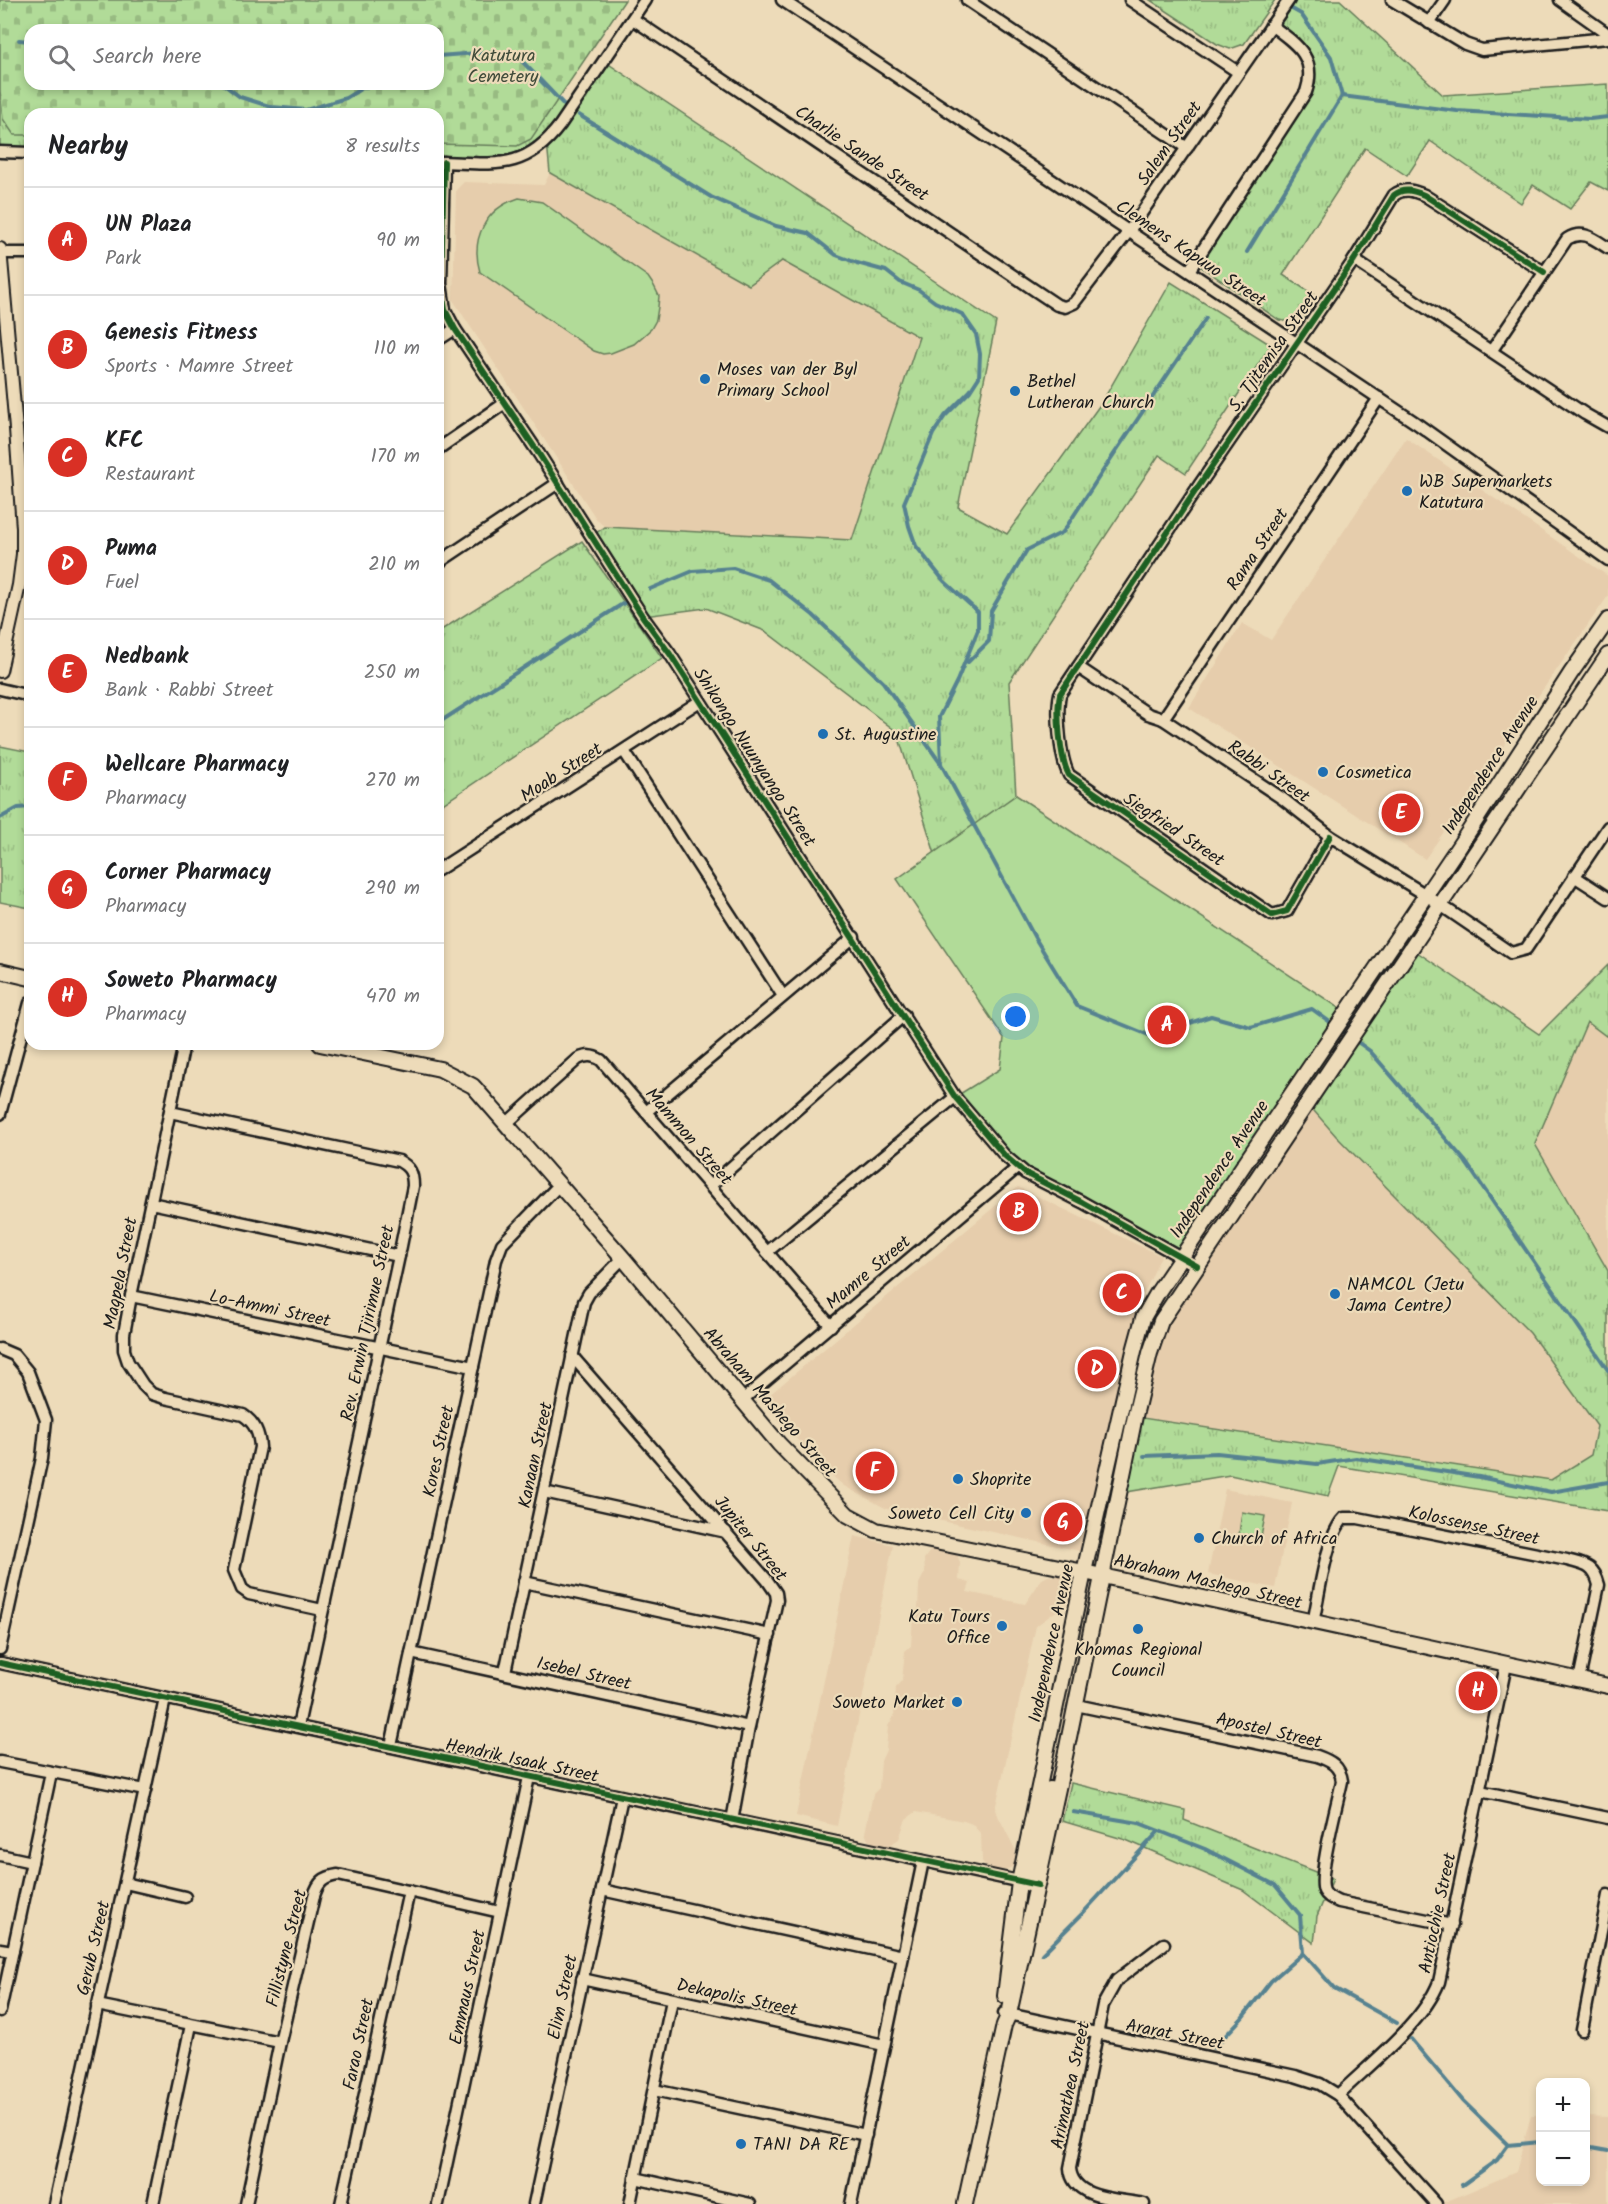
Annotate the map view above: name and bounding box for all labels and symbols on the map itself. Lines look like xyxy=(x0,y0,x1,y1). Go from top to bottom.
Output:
park label: Katutura Cemetery xyxy=(468,42,539,92)
street label: Salem Street xyxy=(1130,95,1211,192)
street label: Charlie Sande Street xyxy=(788,98,935,211)
street label: Clemens Kapuuo Street xyxy=(1109,193,1272,316)
street label: S. Tjitemisa Street xyxy=(1222,284,1327,418)
place label: Moses van der Byl Primary School xyxy=(717,356,858,406)
place label: Bethel Lutheran Church xyxy=(1027,368,1154,418)
marker: Moses van der Byl Primary School xyxy=(698,372,712,386)
marker: Bethel Lutheran Church xyxy=(1008,384,1022,398)
place label: WB Supermarkets Katutura xyxy=(1419,468,1553,518)
marker: WB Supermarkets Katutura xyxy=(1400,484,1414,498)
street label: Rama Street xyxy=(1220,502,1297,597)
street label: Shikongo Nuunyango Street xyxy=(685,662,823,854)
street label: Independence Avenue xyxy=(1435,690,1547,841)
place label: St. Augustine xyxy=(835,721,936,750)
marker: St. Augustine xyxy=(816,727,830,741)
street label: Rabbi Street xyxy=(1221,733,1316,812)
street label: Moab Street xyxy=(515,735,610,811)
place label: Cosmetica xyxy=(1335,759,1412,788)
marker: Cosmetica xyxy=(1316,765,1330,779)
street label: Siegfried Street xyxy=(1116,785,1231,876)
pin: E xyxy=(1382,790,1420,836)
your location xyxy=(1001,1002,1030,1031)
pin: A xyxy=(1148,1002,1186,1048)
street label: Mammon Street xyxy=(637,1081,739,1193)
street label: Independence Avenue xyxy=(1163,1095,1277,1245)
pin: B xyxy=(1000,1190,1038,1234)
street label: Magpela Street xyxy=(96,1214,147,1332)
street label: Rev. Erwin Tjirimue Street xyxy=(333,1221,404,1424)
street label: Mamre Street xyxy=(820,1228,919,1318)
pin: C xyxy=(1102,1270,1142,1316)
place label: NAMCOL (Jetu Jama Centre) xyxy=(1347,1271,1464,1321)
street label: Lo-Ammi Street xyxy=(207,1282,334,1337)
marker: NAMCOL (Jetu Jama Centre) xyxy=(1328,1287,1342,1301)
street label: Abraham Mashego Street xyxy=(695,1321,843,1486)
pin: D xyxy=(1078,1346,1116,1392)
street label: Kanaan Street xyxy=(511,1398,562,1511)
street label: Kores Street xyxy=(416,1402,464,1500)
pin: F xyxy=(856,1448,894,1494)
place label: Shoprite xyxy=(970,1466,1031,1495)
marker: Shoprite xyxy=(951,1472,965,1486)
street label: Jupiter Street xyxy=(706,1489,794,1589)
street label: Kolossense Street xyxy=(1406,1498,1543,1555)
place label: Soweto Cell City xyxy=(888,1500,1015,1529)
pin: G xyxy=(1044,1500,1082,1544)
marker: Soweto Cell City xyxy=(1019,1506,1033,1520)
place label: Church of Africa xyxy=(1211,1525,1337,1554)
marker: Church of Africa xyxy=(1192,1531,1206,1545)
street label: Abraham Mashego Street xyxy=(1111,1547,1305,1618)
street label: Independence Avenue xyxy=(1021,1561,1083,1725)
place label: Katu Tours Office xyxy=(908,1603,990,1653)
marker: Katu Tours Office xyxy=(995,1619,1009,1633)
marker: Khomas Regional Council xyxy=(1131,1622,1145,1636)
place label: Khomas Regional Council xyxy=(1074,1636,1203,1686)
street label: Isebel Street xyxy=(534,1650,635,1700)
pin: H xyxy=(1458,1668,1498,1714)
place label: Soweto Market xyxy=(833,1689,946,1718)
marker: Soweto Market xyxy=(950,1695,964,1709)
street label: Apostel Street xyxy=(1213,1705,1325,1758)
street label: Hendrik Isaak Street xyxy=(442,1731,602,1792)
street label: Antiochie Street xyxy=(1412,1849,1466,1976)
street label: Fillistyne Street xyxy=(259,1885,316,2010)
street label: Gerub Street xyxy=(70,1897,120,1998)
street label: Emmaus Street xyxy=(442,1926,495,2047)
street label: Elim Street xyxy=(540,1951,587,2043)
street label: Dekapolis Street xyxy=(674,1972,801,2026)
street label: Farao Street xyxy=(336,1995,384,2093)
street label: Ararat Street xyxy=(1123,2012,1227,2059)
street label: Arimathea Street xyxy=(1044,2018,1099,2152)
place label: TANI DA RE xyxy=(753,2131,850,2160)
marker: TANI DA RE xyxy=(734,2137,748,2151)

